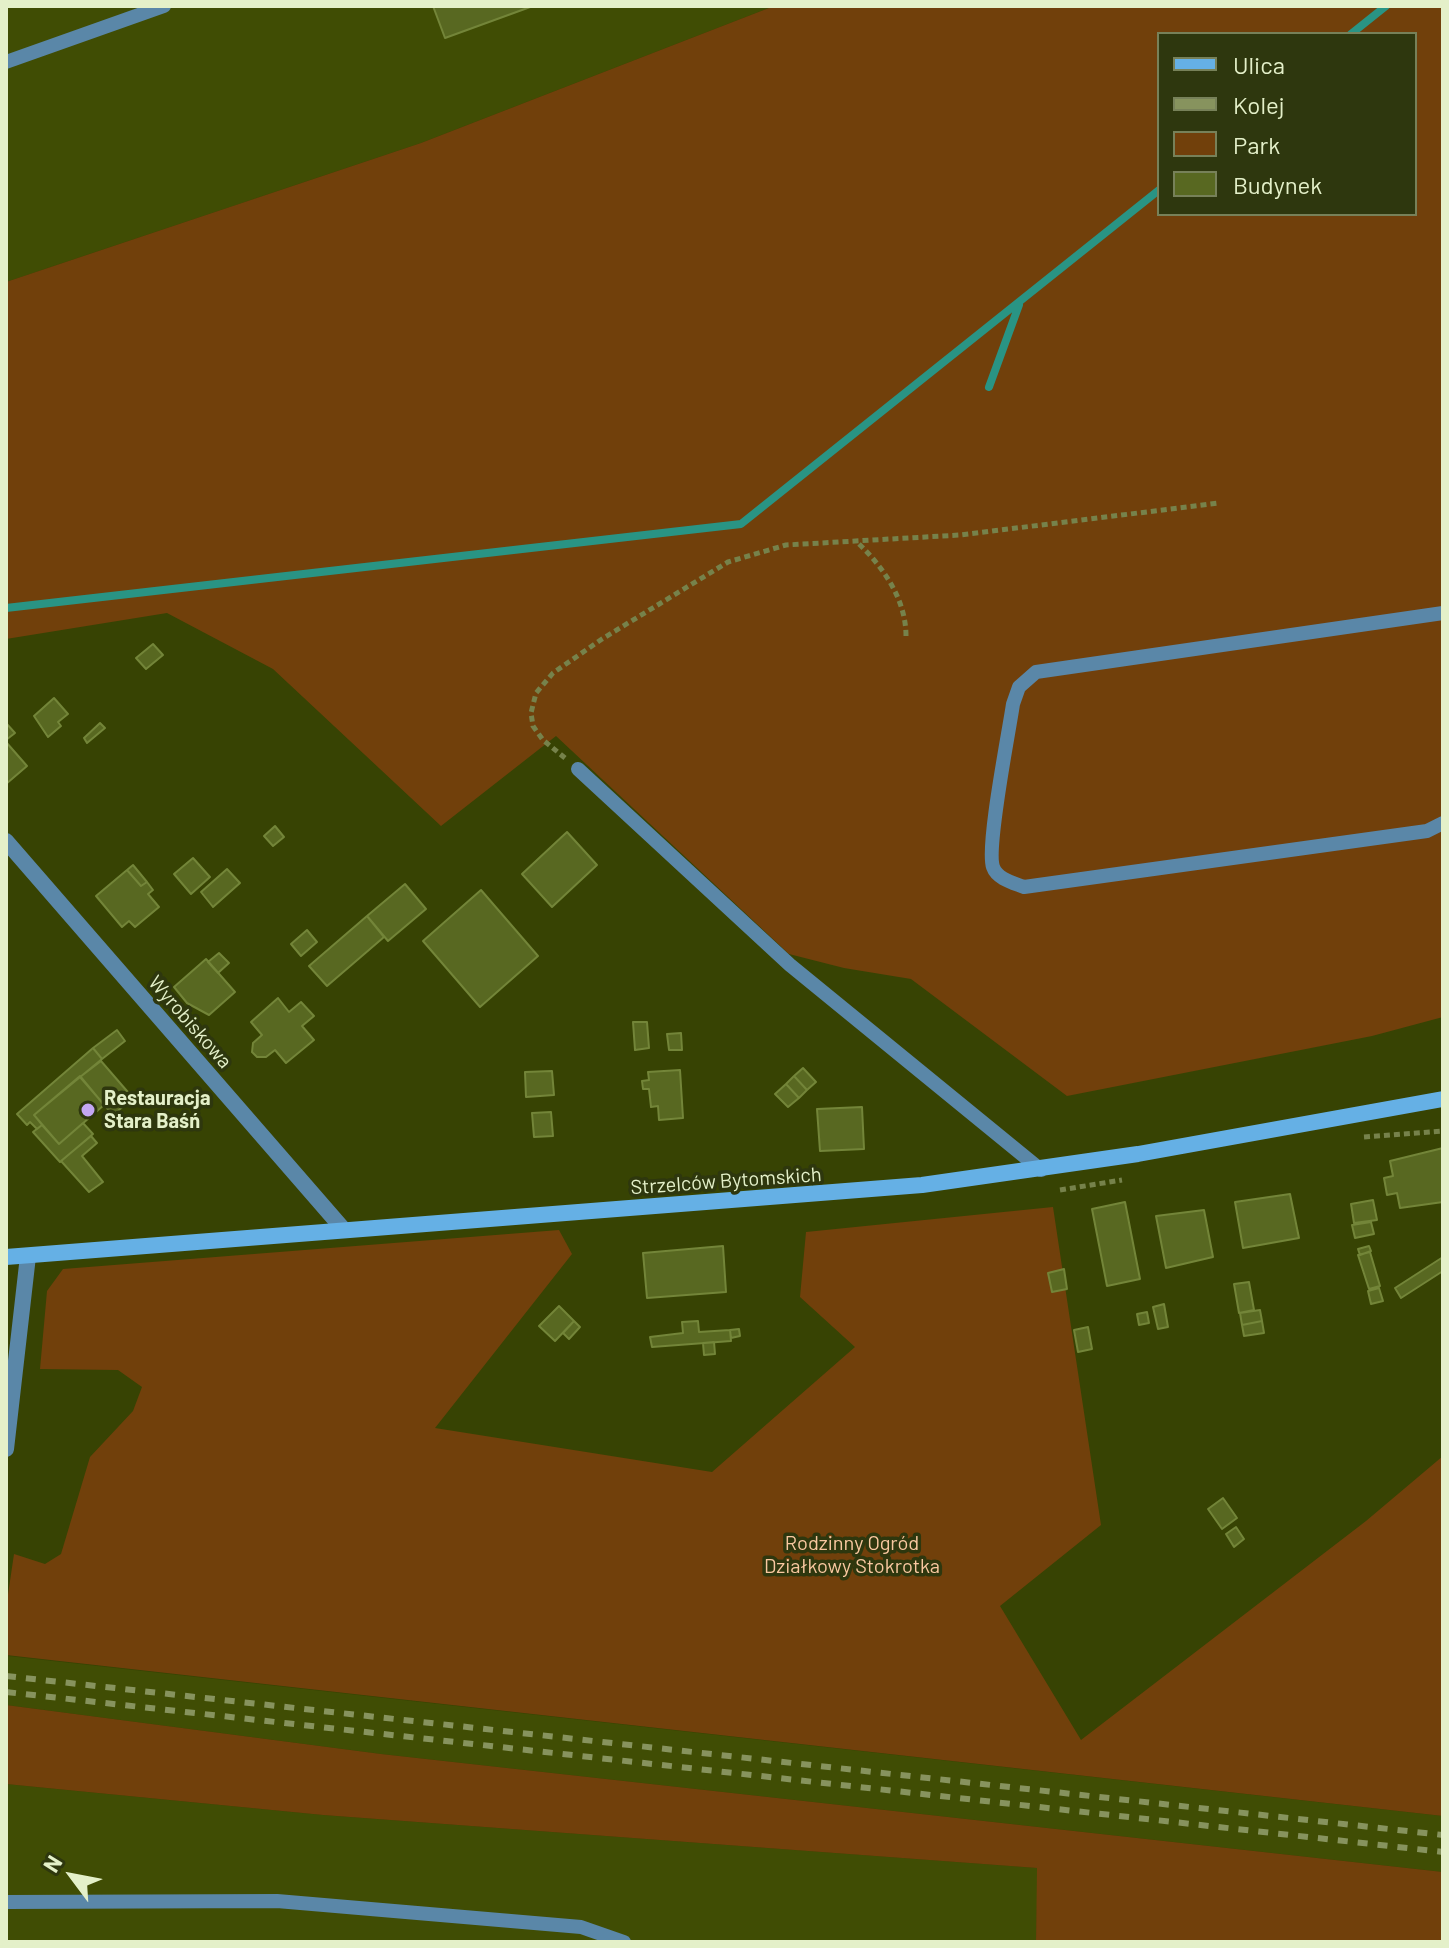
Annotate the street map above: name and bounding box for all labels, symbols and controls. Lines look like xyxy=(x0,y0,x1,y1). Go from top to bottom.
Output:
legend xyxy=(1157,32,1417,216)
text: Ulica xyxy=(1233,50,1285,79)
text: Kolej xyxy=(1233,90,1285,119)
text: Park xyxy=(1233,130,1280,159)
text: Budynek xyxy=(1233,170,1322,199)
street label: Wyrobiskowa xyxy=(143,971,237,1073)
place label: Restauracja Stara Baśń xyxy=(104,1086,210,1133)
marker: Restauracja Stara Baśń xyxy=(79,1101,97,1119)
street label: Strzelców Bytomskich xyxy=(630,1162,822,1200)
park label: Rodzinny Ogród Działkowy Stokrotka xyxy=(764,1531,940,1578)
north arrow xyxy=(32,1836,112,1916)
text: N xyxy=(37,1850,67,1876)

